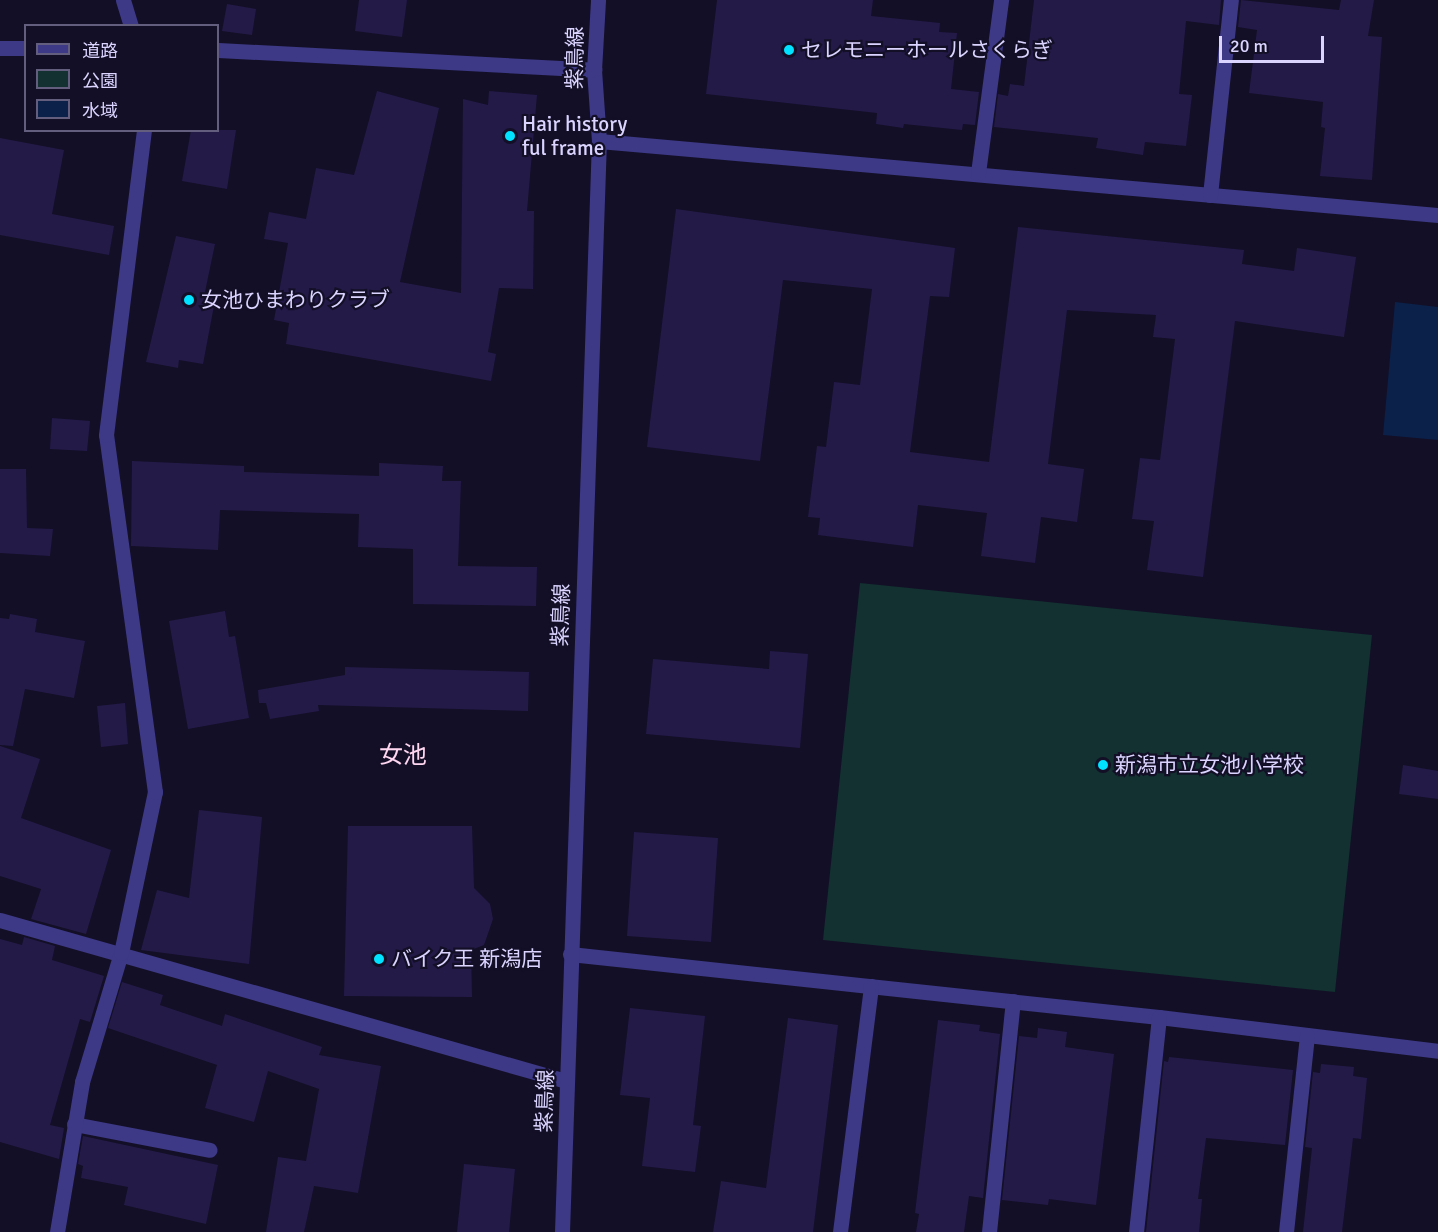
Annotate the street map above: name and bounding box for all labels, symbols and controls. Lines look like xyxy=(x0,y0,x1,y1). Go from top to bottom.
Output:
legend xyxy=(24,24,219,132)
scale bar xyxy=(1222,24,1327,62)
street label: 紫鳥線 xyxy=(562,26,588,90)
text: 20 m xyxy=(1230,35,1268,57)
place label: セレモニーホールさくらぎ xyxy=(801,37,1053,63)
text: 道路 xyxy=(82,40,118,62)
marker: セレモニーホールさくらぎ xyxy=(782,43,796,57)
text: 公園 xyxy=(82,70,118,92)
text: 水域 xyxy=(82,100,118,122)
place label: Hair history ful frame xyxy=(522,111,627,161)
marker: Hair history ful frame xyxy=(503,129,517,143)
place label: 女池ひまわりクラブ xyxy=(201,287,390,313)
marker: 女池ひまわりクラブ xyxy=(182,293,196,307)
street label: 紫鳥線 xyxy=(547,583,575,647)
district label: 女池 xyxy=(379,742,427,770)
place label: 新潟市立女池小学校 xyxy=(1115,752,1304,778)
marker: 新潟市立女池小学校 xyxy=(1096,758,1110,772)
place label: バイク王 新潟店 xyxy=(391,946,543,972)
marker: バイク王 新潟店 xyxy=(372,952,386,966)
street label: 紫鳥線 xyxy=(531,1069,559,1133)

